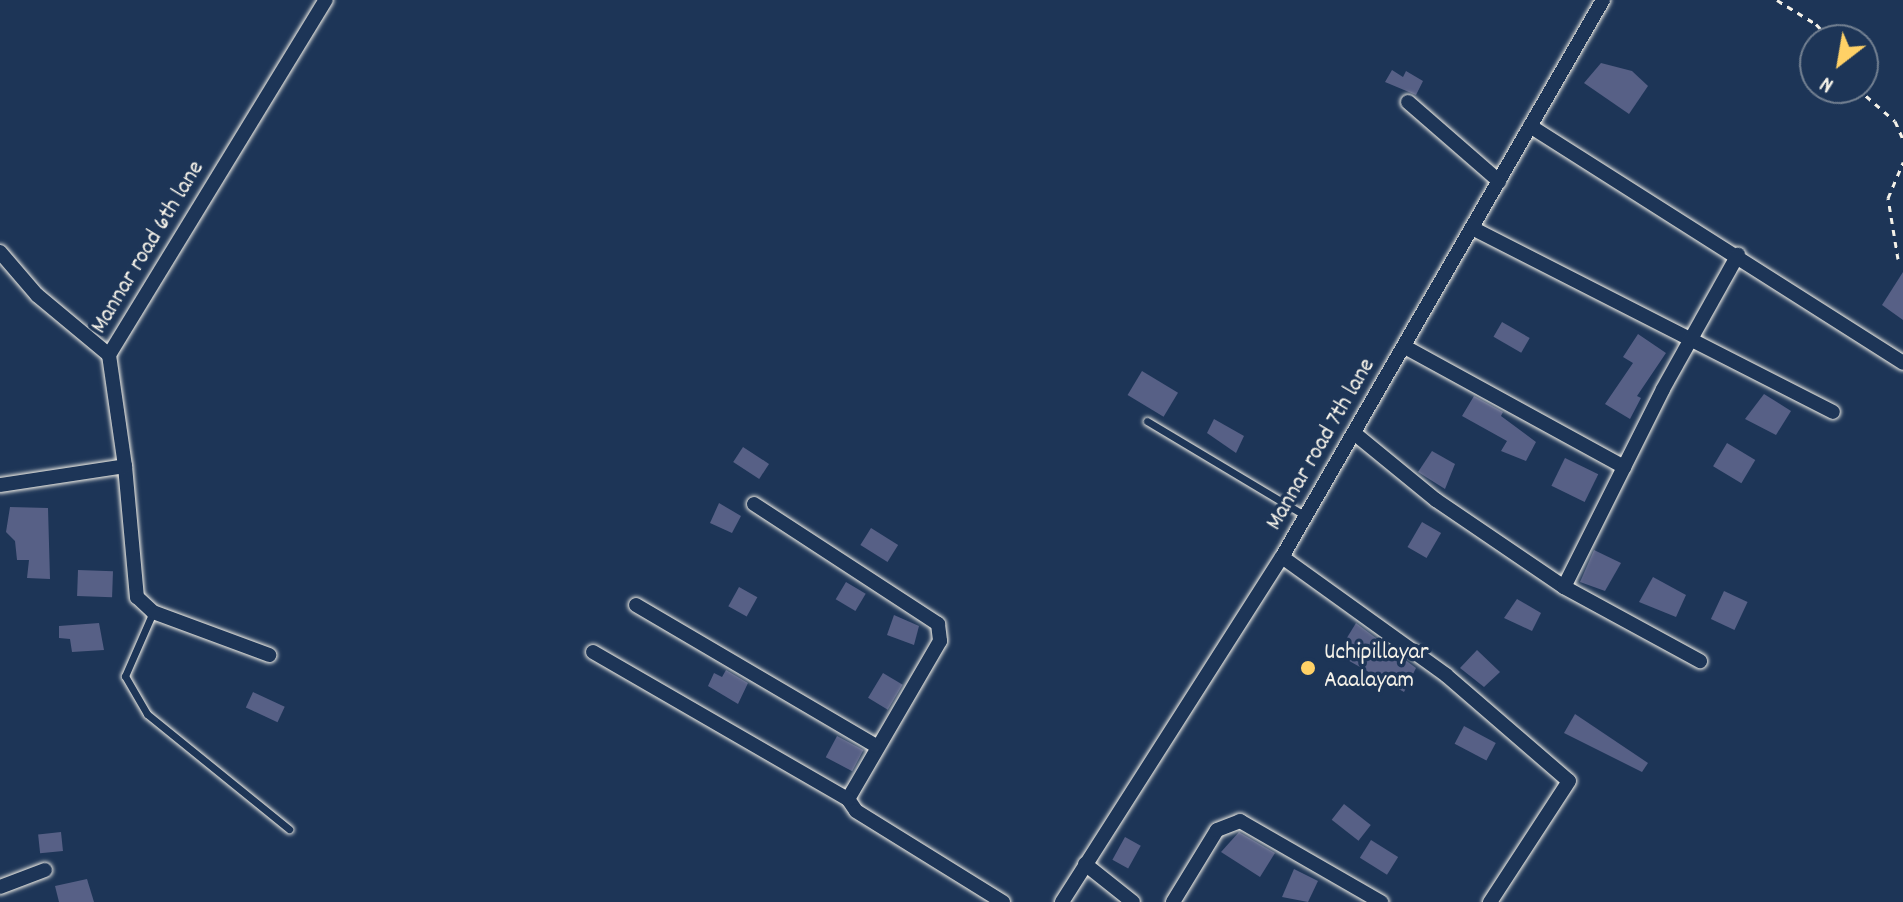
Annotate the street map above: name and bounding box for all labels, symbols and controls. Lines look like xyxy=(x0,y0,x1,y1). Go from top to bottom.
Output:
north arrow xyxy=(1799,24,1879,104)
text: N xyxy=(1815,67,1840,99)
street label: Mannar road 6th lane xyxy=(86,156,212,340)
street label: Mannar road 7th lane xyxy=(1261,354,1383,536)
place label: Uchipillayar Aaalayam xyxy=(1324,640,1429,696)
marker: Uchipillayar Aaalayam xyxy=(1299,659,1317,677)

